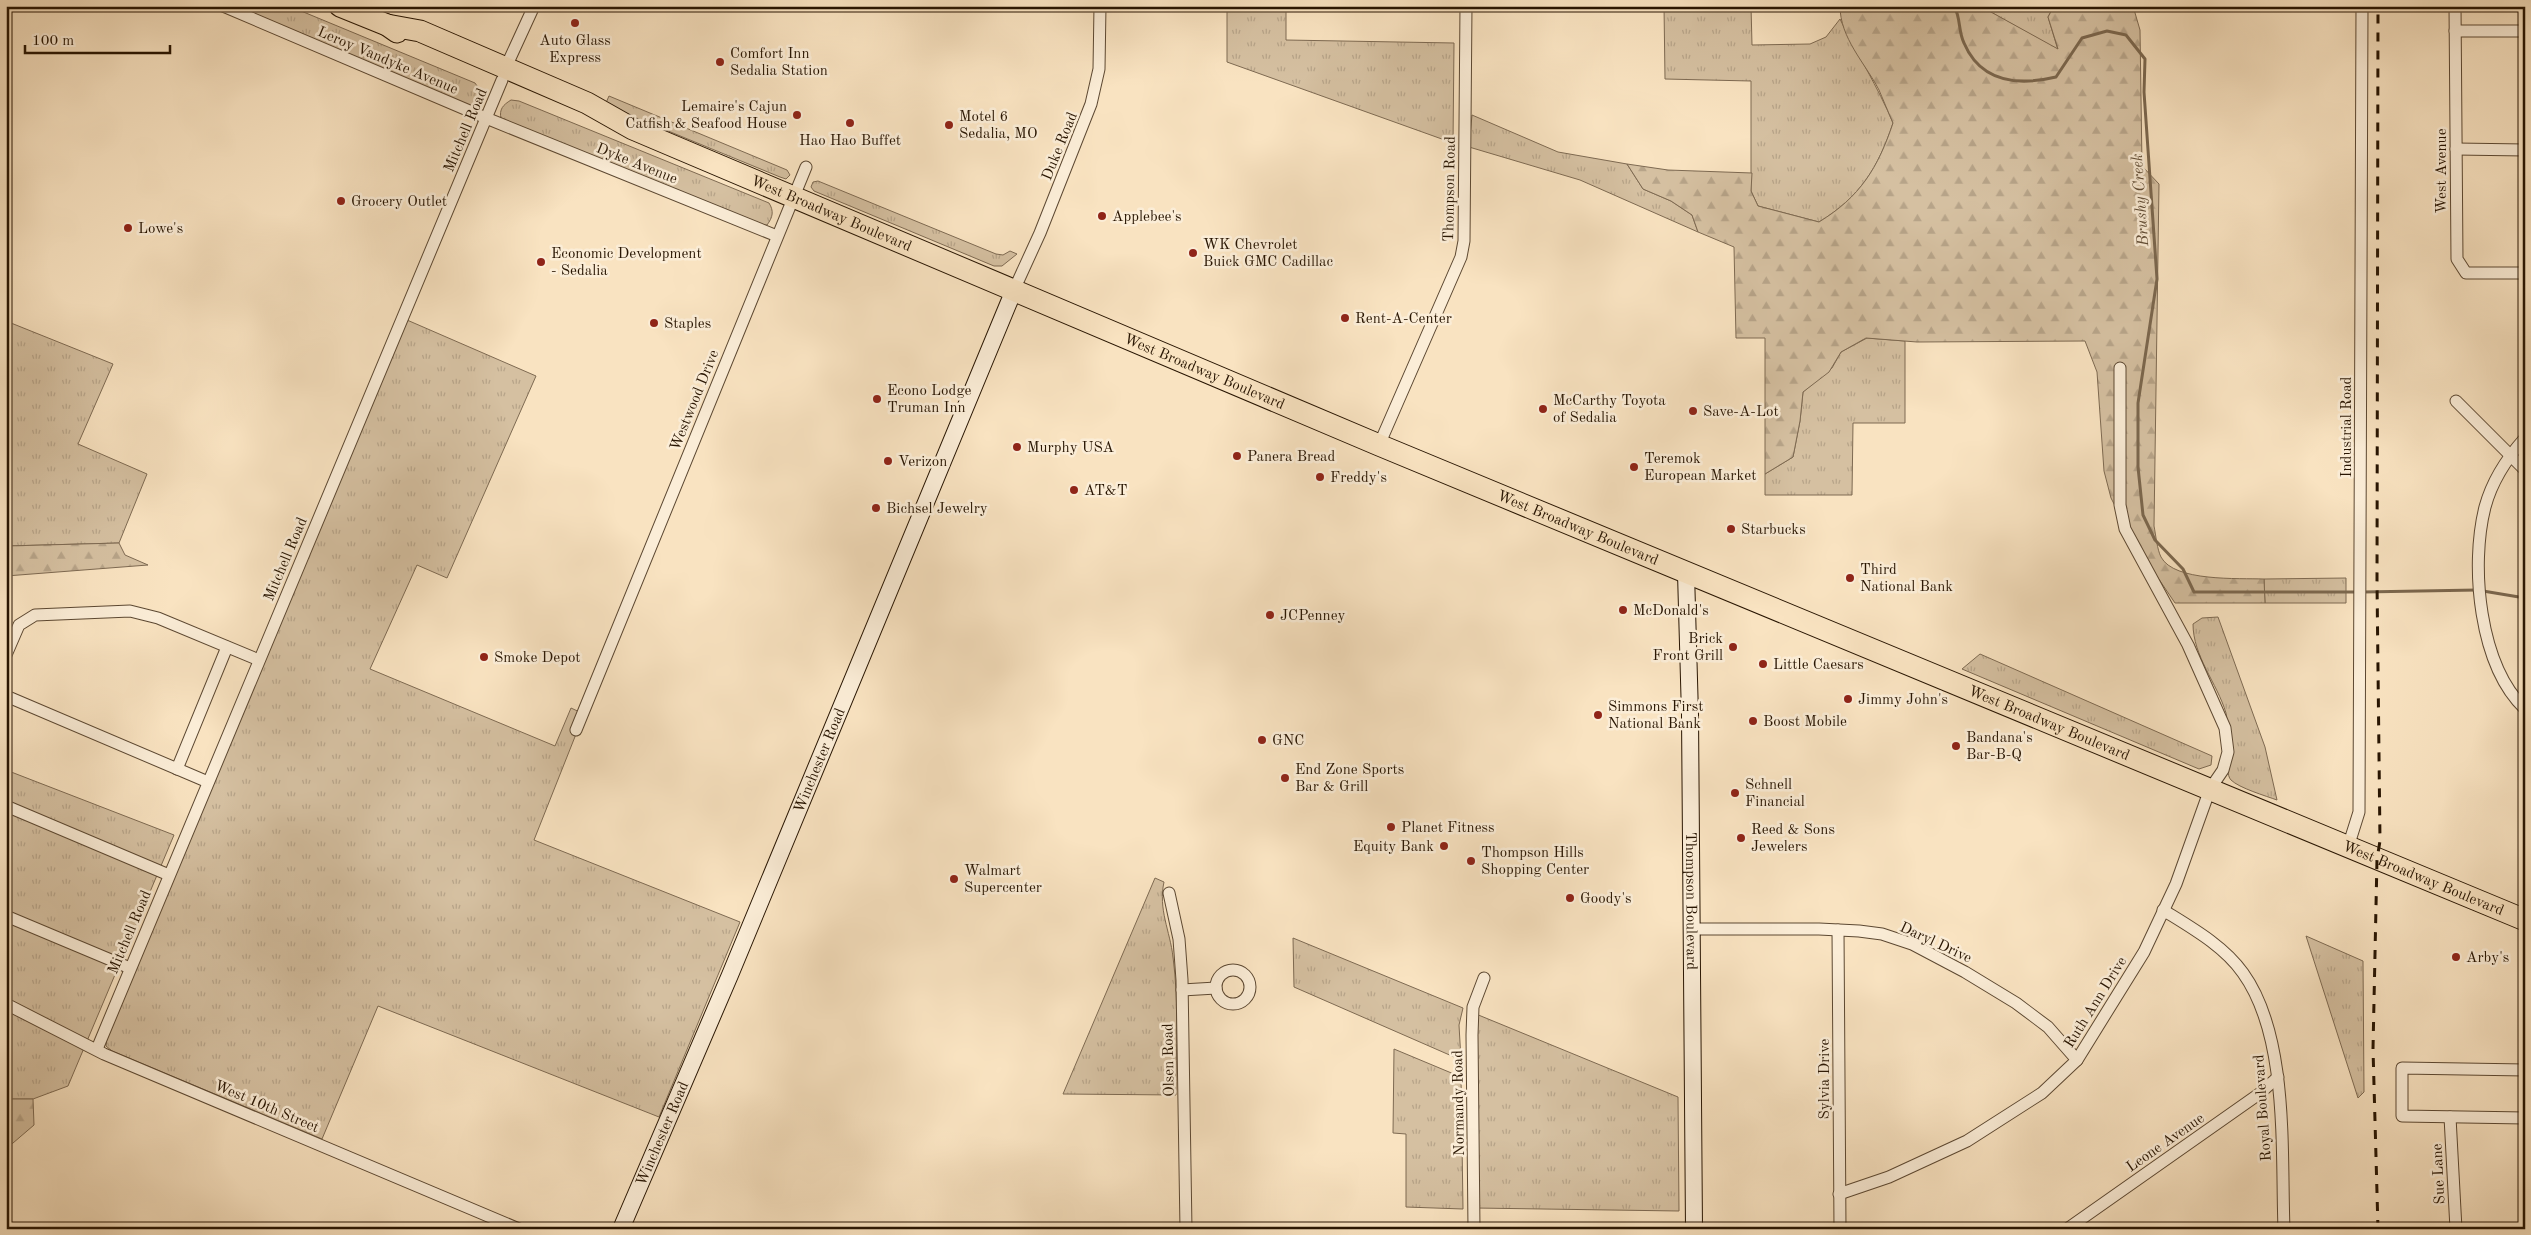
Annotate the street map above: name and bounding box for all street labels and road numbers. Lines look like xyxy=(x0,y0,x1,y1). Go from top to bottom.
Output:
street label: Leroy Vandyke Avenue xyxy=(315,25,460,98)
street label: Mitchell Road xyxy=(442,86,491,175)
street label: Duke Road xyxy=(1040,110,1081,183)
street label: West Avenue xyxy=(2435,128,2450,214)
street label: Thompson Road xyxy=(1442,136,1459,242)
street label: Dyke Avenue xyxy=(594,141,679,188)
street label: West Broadway Boulevard xyxy=(749,174,914,255)
street label: West Broadway Boulevard xyxy=(1121,332,1287,413)
street label: Westwood Drive xyxy=(668,348,722,453)
street label: Industrial Road xyxy=(2340,376,2355,477)
street label: West Broadway Boulevard xyxy=(1495,489,1660,569)
street label: Mitchell Road xyxy=(262,515,311,604)
street label: West Broadway Boulevard xyxy=(1966,684,2132,764)
street label: Winchester Road xyxy=(792,706,849,815)
street label: Thompson Boulevard xyxy=(1682,832,1698,970)
street label: West Broadway Boulevard xyxy=(2340,839,2506,919)
street label: Mitchell Road xyxy=(106,888,155,977)
street label: Daryl Drive xyxy=(1897,920,1974,967)
street label: Ruth Ann Drive xyxy=(2062,955,2130,1051)
street label: Olsen Road xyxy=(1161,1023,1178,1097)
street label: Sylvia Drive xyxy=(1818,1038,1833,1119)
street label: Normandy Road xyxy=(1451,1050,1468,1156)
street label: Royal Boulevard xyxy=(2252,1054,2275,1162)
street label: West 10th Street xyxy=(212,1079,321,1136)
street label: Winchester Road xyxy=(634,1080,692,1188)
street label: Leone Avenue xyxy=(2124,1111,2208,1176)
street label: Sue Lane xyxy=(2430,1143,2449,1205)

